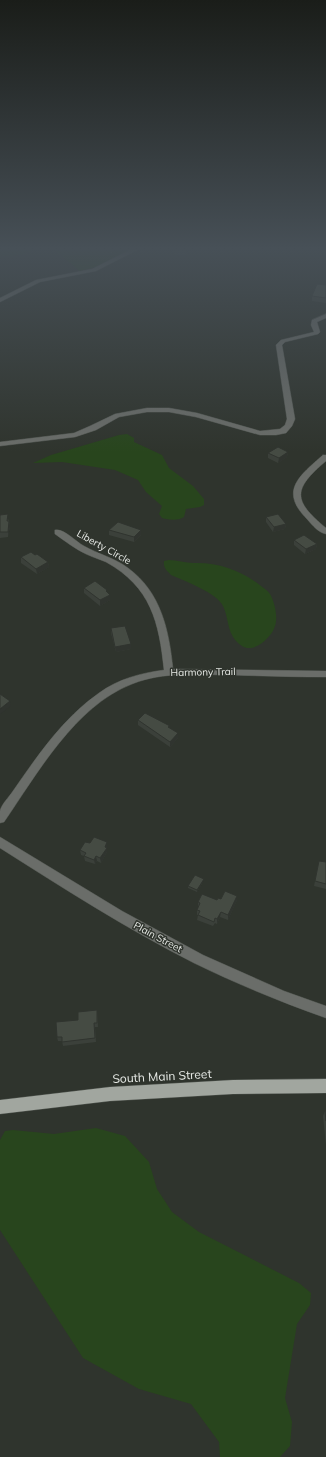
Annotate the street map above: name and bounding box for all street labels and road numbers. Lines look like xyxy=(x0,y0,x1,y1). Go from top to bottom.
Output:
street label: Liberty Circle xyxy=(75,527,133,567)
street label: Harmony Trail xyxy=(170,665,236,679)
street label: Plain Street xyxy=(131,919,185,956)
street label: South Main Street xyxy=(112,1066,212,1086)

